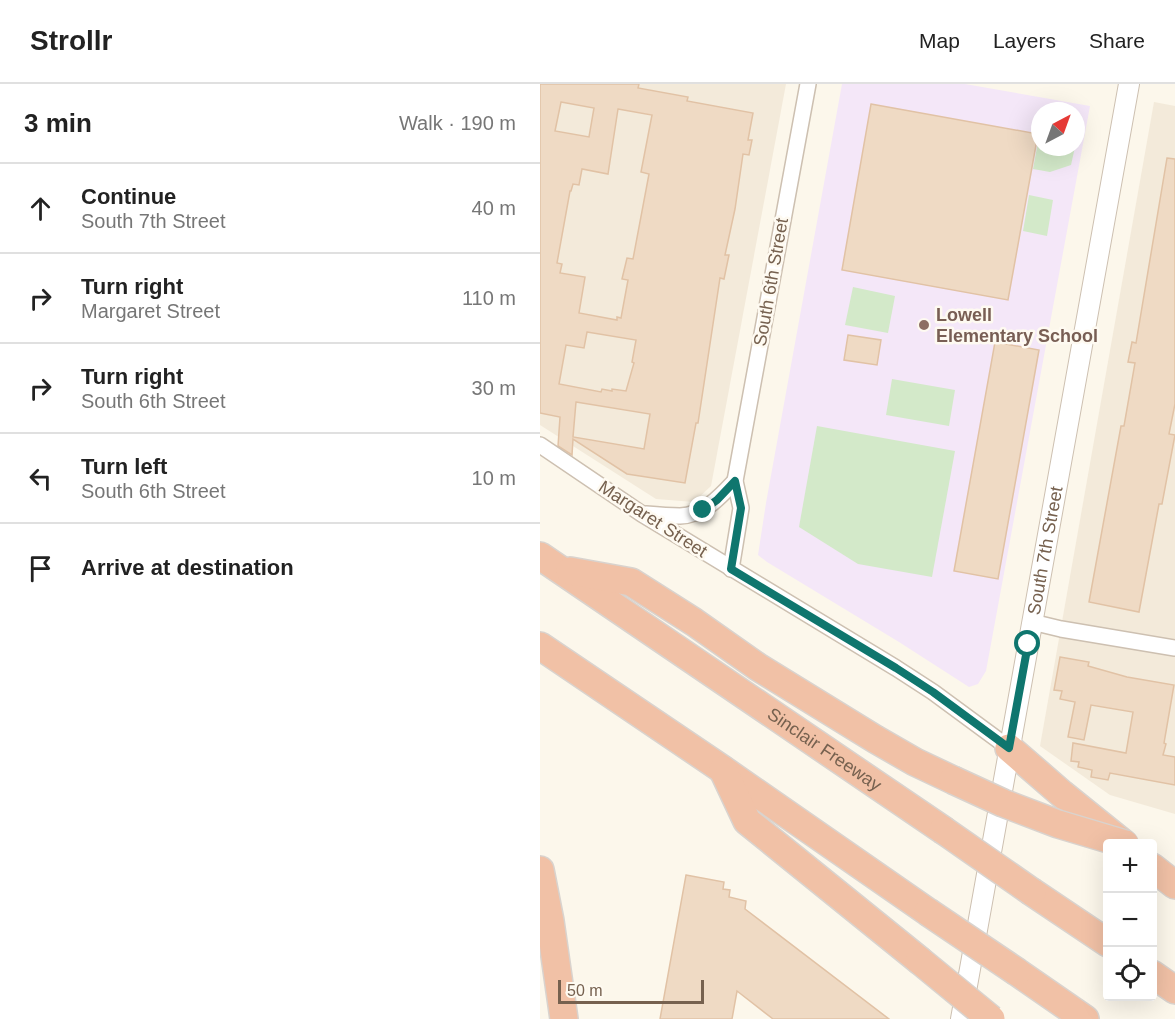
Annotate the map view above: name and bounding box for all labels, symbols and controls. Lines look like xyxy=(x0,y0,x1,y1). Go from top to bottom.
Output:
text: Strollr xyxy=(30,25,112,56)
text: Map xyxy=(919,29,960,52)
text: Layers xyxy=(993,29,1056,52)
text: Share xyxy=(1089,29,1145,52)
north arrow xyxy=(1031,102,1085,156)
text: 3 min xyxy=(24,108,92,138)
text: Walk · 190 m xyxy=(399,112,516,134)
text: Continue xyxy=(81,184,176,209)
icon: ahead xyxy=(24,192,57,225)
text: 40 m xyxy=(472,197,516,219)
text: South 7th Street xyxy=(81,210,226,232)
street label: South 6th Street xyxy=(750,216,792,348)
text: Turn right xyxy=(81,274,183,299)
icon: right xyxy=(24,282,57,315)
text: 110 m xyxy=(462,287,516,309)
text: Margaret Street xyxy=(81,300,220,322)
place label: Lowell Elementary School xyxy=(936,305,1098,346)
marker: Lowell Elementary School xyxy=(917,318,931,332)
text: Turn right xyxy=(81,364,183,389)
icon: right xyxy=(24,372,57,405)
text: 30 m xyxy=(472,377,516,399)
text: South 6th Street xyxy=(81,390,226,412)
text: Turn left xyxy=(81,454,167,479)
icon: left xyxy=(24,462,57,495)
text: 10 m xyxy=(472,467,516,489)
street label: Margaret Street xyxy=(595,477,711,561)
text: South 6th Street xyxy=(81,480,226,502)
street label: South 7th Street xyxy=(1024,485,1067,616)
route end xyxy=(689,496,715,522)
icon: arrive xyxy=(24,552,57,585)
text: Arrive at destination xyxy=(81,555,294,580)
route start xyxy=(1014,630,1040,656)
street label: Sinclair Freeway xyxy=(764,704,885,795)
map controls xyxy=(1103,839,1157,1001)
button: + xyxy=(1103,839,1157,893)
button: − xyxy=(1103,893,1157,947)
button: locate xyxy=(1103,947,1157,1001)
scale bar xyxy=(558,977,704,1004)
text: 50 m xyxy=(567,982,603,999)

